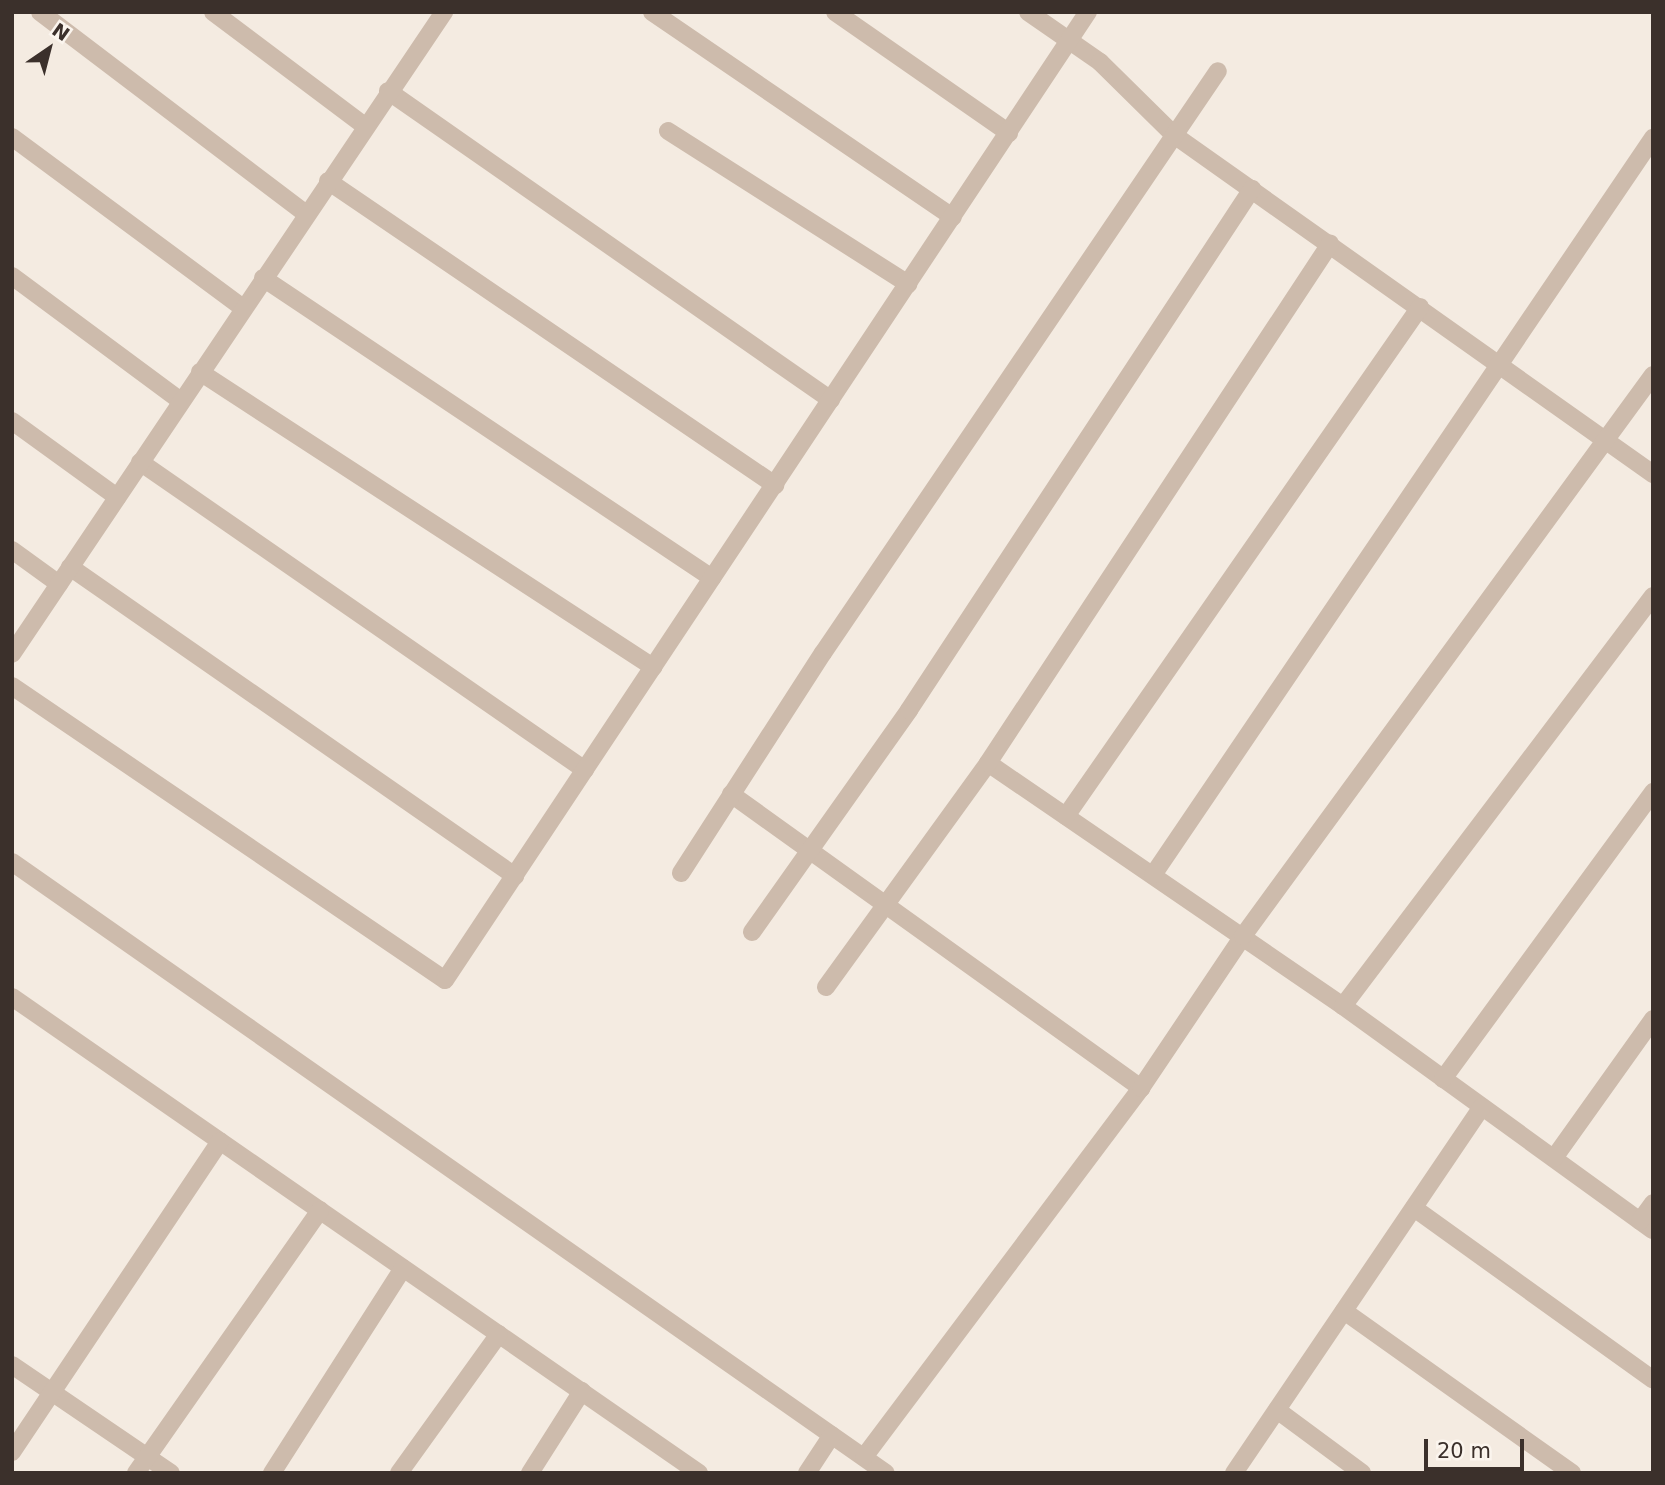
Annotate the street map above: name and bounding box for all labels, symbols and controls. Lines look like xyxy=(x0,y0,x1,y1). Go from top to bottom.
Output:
north arrow xyxy=(14,14,84,84)
text: N xyxy=(48,18,74,45)
scale bar xyxy=(1427,1426,1527,1470)
text: 20 m xyxy=(1437,1439,1491,1463)

